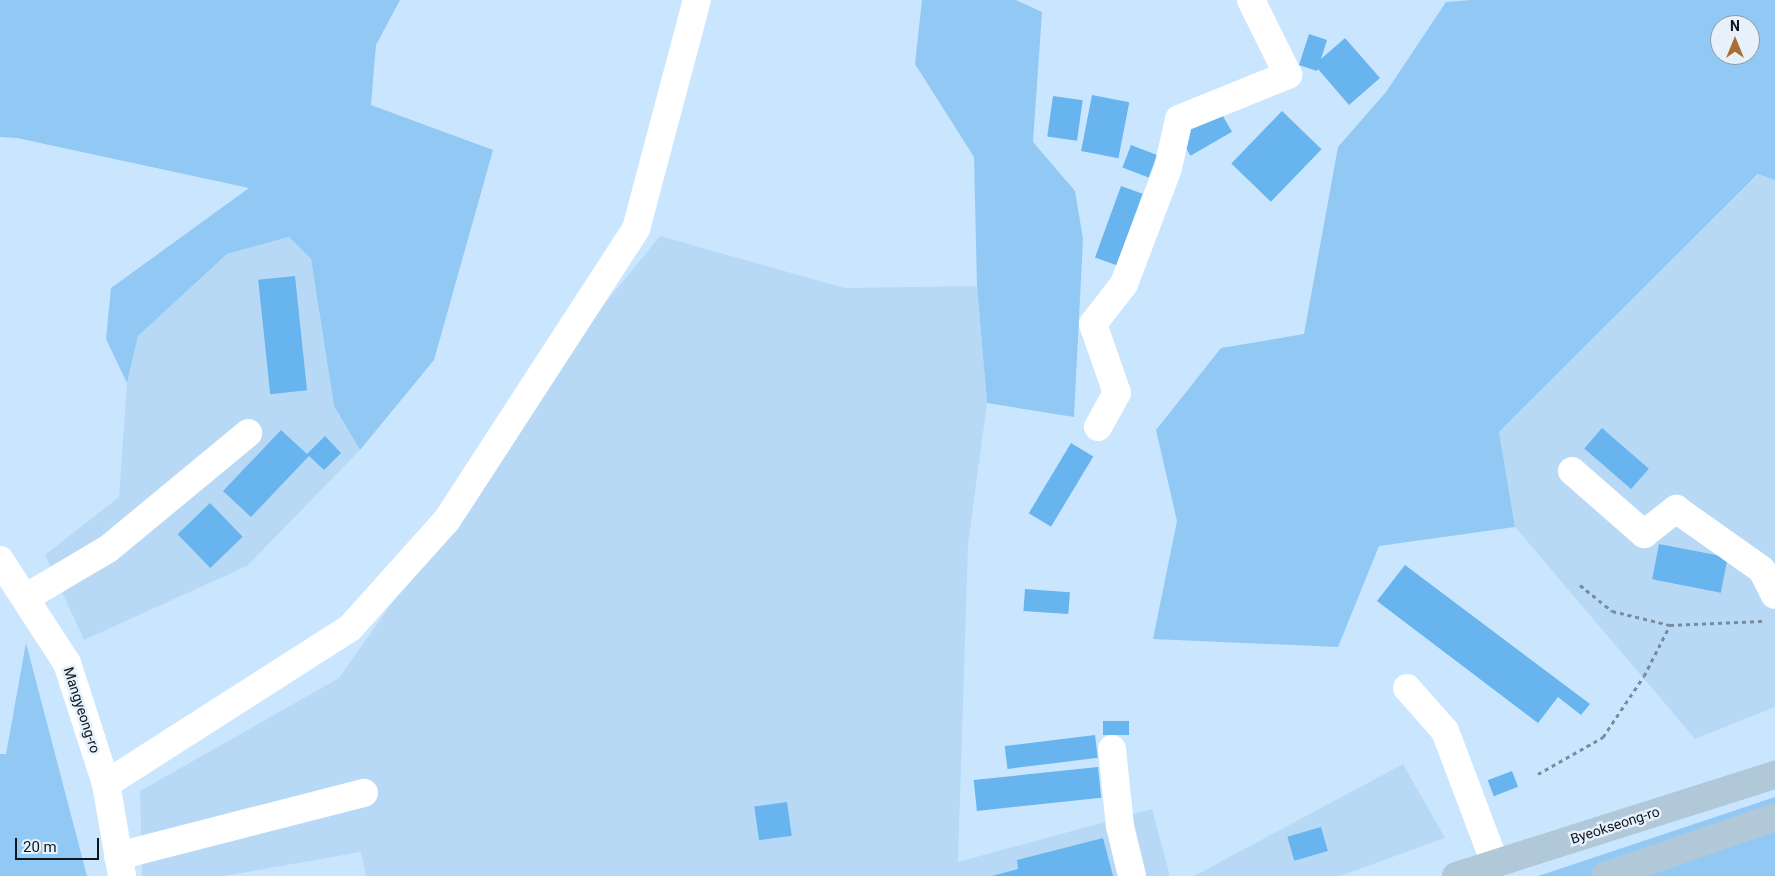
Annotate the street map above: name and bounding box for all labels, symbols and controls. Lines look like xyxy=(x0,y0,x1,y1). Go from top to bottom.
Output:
north arrow xyxy=(1710,15,1760,65)
text: N xyxy=(1730,18,1740,34)
street label: Mangyeong-ro xyxy=(60,665,104,755)
street label: Byeokseong-ro xyxy=(1568,803,1662,847)
scale bar xyxy=(18,828,101,860)
text: 20 m xyxy=(23,838,57,856)

